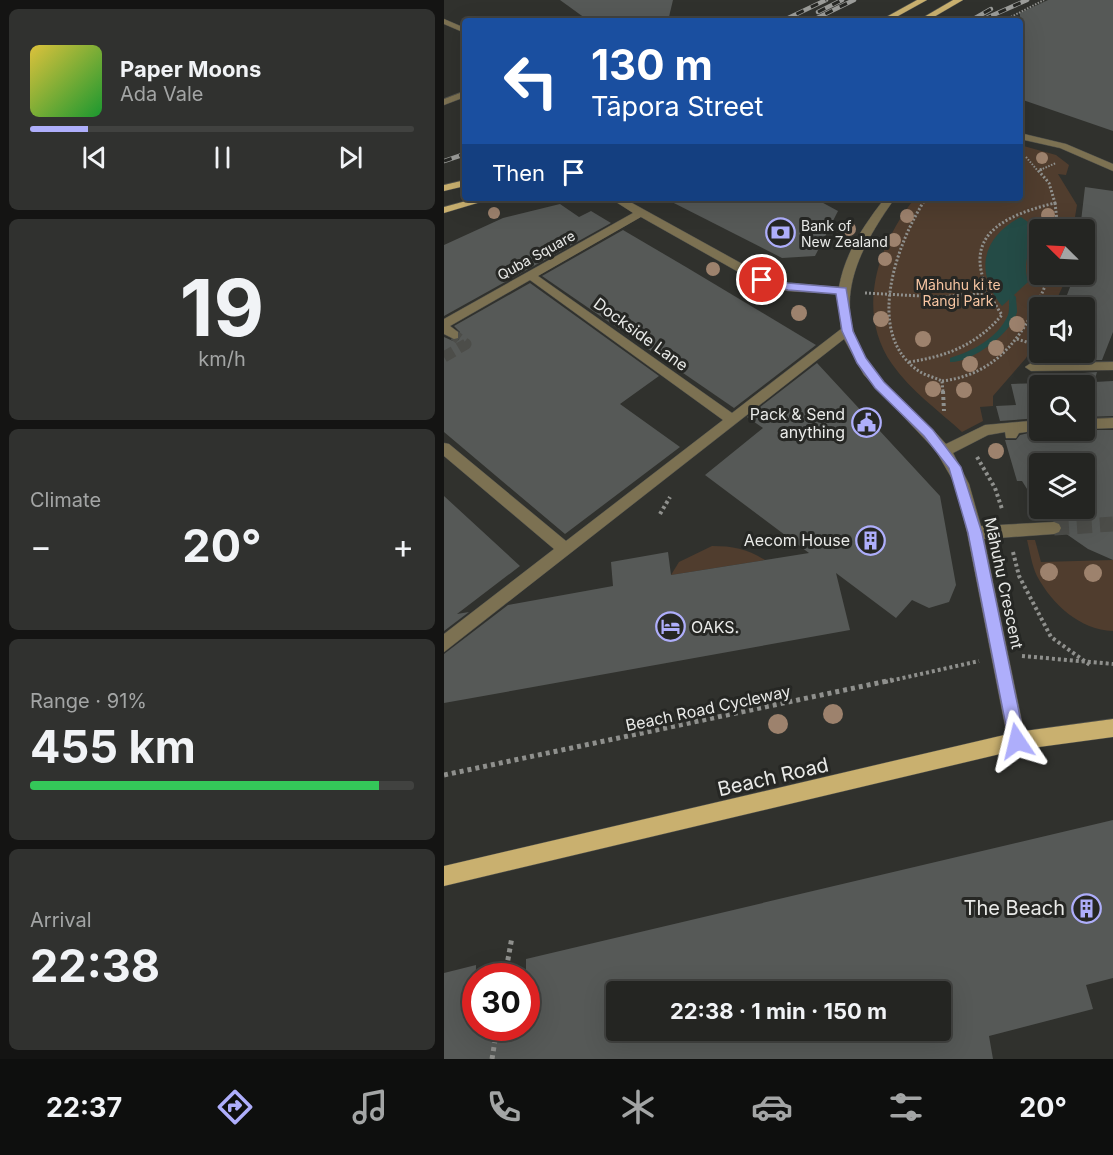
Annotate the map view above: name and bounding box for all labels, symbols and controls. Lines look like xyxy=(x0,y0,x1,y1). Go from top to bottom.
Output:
text: 130 m xyxy=(591,39,713,90)
icon: left xyxy=(492,42,570,120)
text: Paper Moons xyxy=(120,56,261,82)
text: Ada Vale xyxy=(120,82,203,106)
text: Tāpora Street xyxy=(591,90,763,123)
icon: previous xyxy=(78,141,111,174)
icon: pause xyxy=(206,141,239,174)
icon: next xyxy=(334,141,367,174)
icon: arrive xyxy=(557,156,590,189)
text: Then xyxy=(492,160,545,186)
bank icon: Bank of New Zealand xyxy=(764,217,796,249)
place label: Bank of New Zealand xyxy=(801,217,888,250)
north arrow xyxy=(1029,219,1095,285)
map controls xyxy=(1029,219,1095,519)
street label: Quba Square xyxy=(494,227,578,283)
pin xyxy=(736,254,787,305)
text: 19 xyxy=(180,260,264,355)
icon: arrive xyxy=(745,263,778,296)
park label: Māhuhu ki te Rangi Park xyxy=(915,276,1001,309)
street label: Dockside Lane xyxy=(590,293,692,375)
button: sound xyxy=(1029,297,1095,363)
text: km/h xyxy=(198,347,246,371)
button: search xyxy=(1029,375,1095,441)
place label: Pack & Send anything xyxy=(750,404,845,442)
public building icon: Pack & Send anything xyxy=(850,407,882,439)
button: layers xyxy=(1029,453,1095,519)
text: Climate xyxy=(30,488,101,512)
street label: Māhuhu Crescent xyxy=(980,515,1028,651)
text: 20° xyxy=(182,518,262,573)
building icon: Aecom House xyxy=(855,524,887,556)
text: − xyxy=(30,526,52,566)
text: + xyxy=(392,526,414,566)
place label: Aecom House xyxy=(744,530,850,550)
hotel icon: OAKS. xyxy=(654,611,686,643)
place label: OAKS. xyxy=(691,617,739,637)
street label: Beach Road Cycleway xyxy=(624,681,792,735)
text: Range · 91% xyxy=(30,689,147,713)
position arrow xyxy=(985,709,1049,773)
text: 455 km xyxy=(30,719,196,774)
street label: Beach Road xyxy=(715,753,831,801)
building icon: The Beach xyxy=(1070,892,1102,924)
place label: The Beach xyxy=(964,896,1065,920)
text: Arrival xyxy=(30,908,92,932)
text: 22:38 xyxy=(30,938,160,993)
speed limit sign: 30 xyxy=(462,963,540,1041)
text: 22:38 · 1 min · 150 m xyxy=(670,998,887,1024)
icon: directions xyxy=(214,1086,256,1128)
icon: music xyxy=(349,1086,391,1128)
icon: phone xyxy=(483,1086,525,1128)
icon: climate xyxy=(617,1086,659,1128)
icon: car xyxy=(751,1086,793,1128)
icon: filters xyxy=(885,1086,927,1128)
text: 22:37 xyxy=(46,1091,122,1124)
text: 20° xyxy=(1019,1091,1067,1124)

